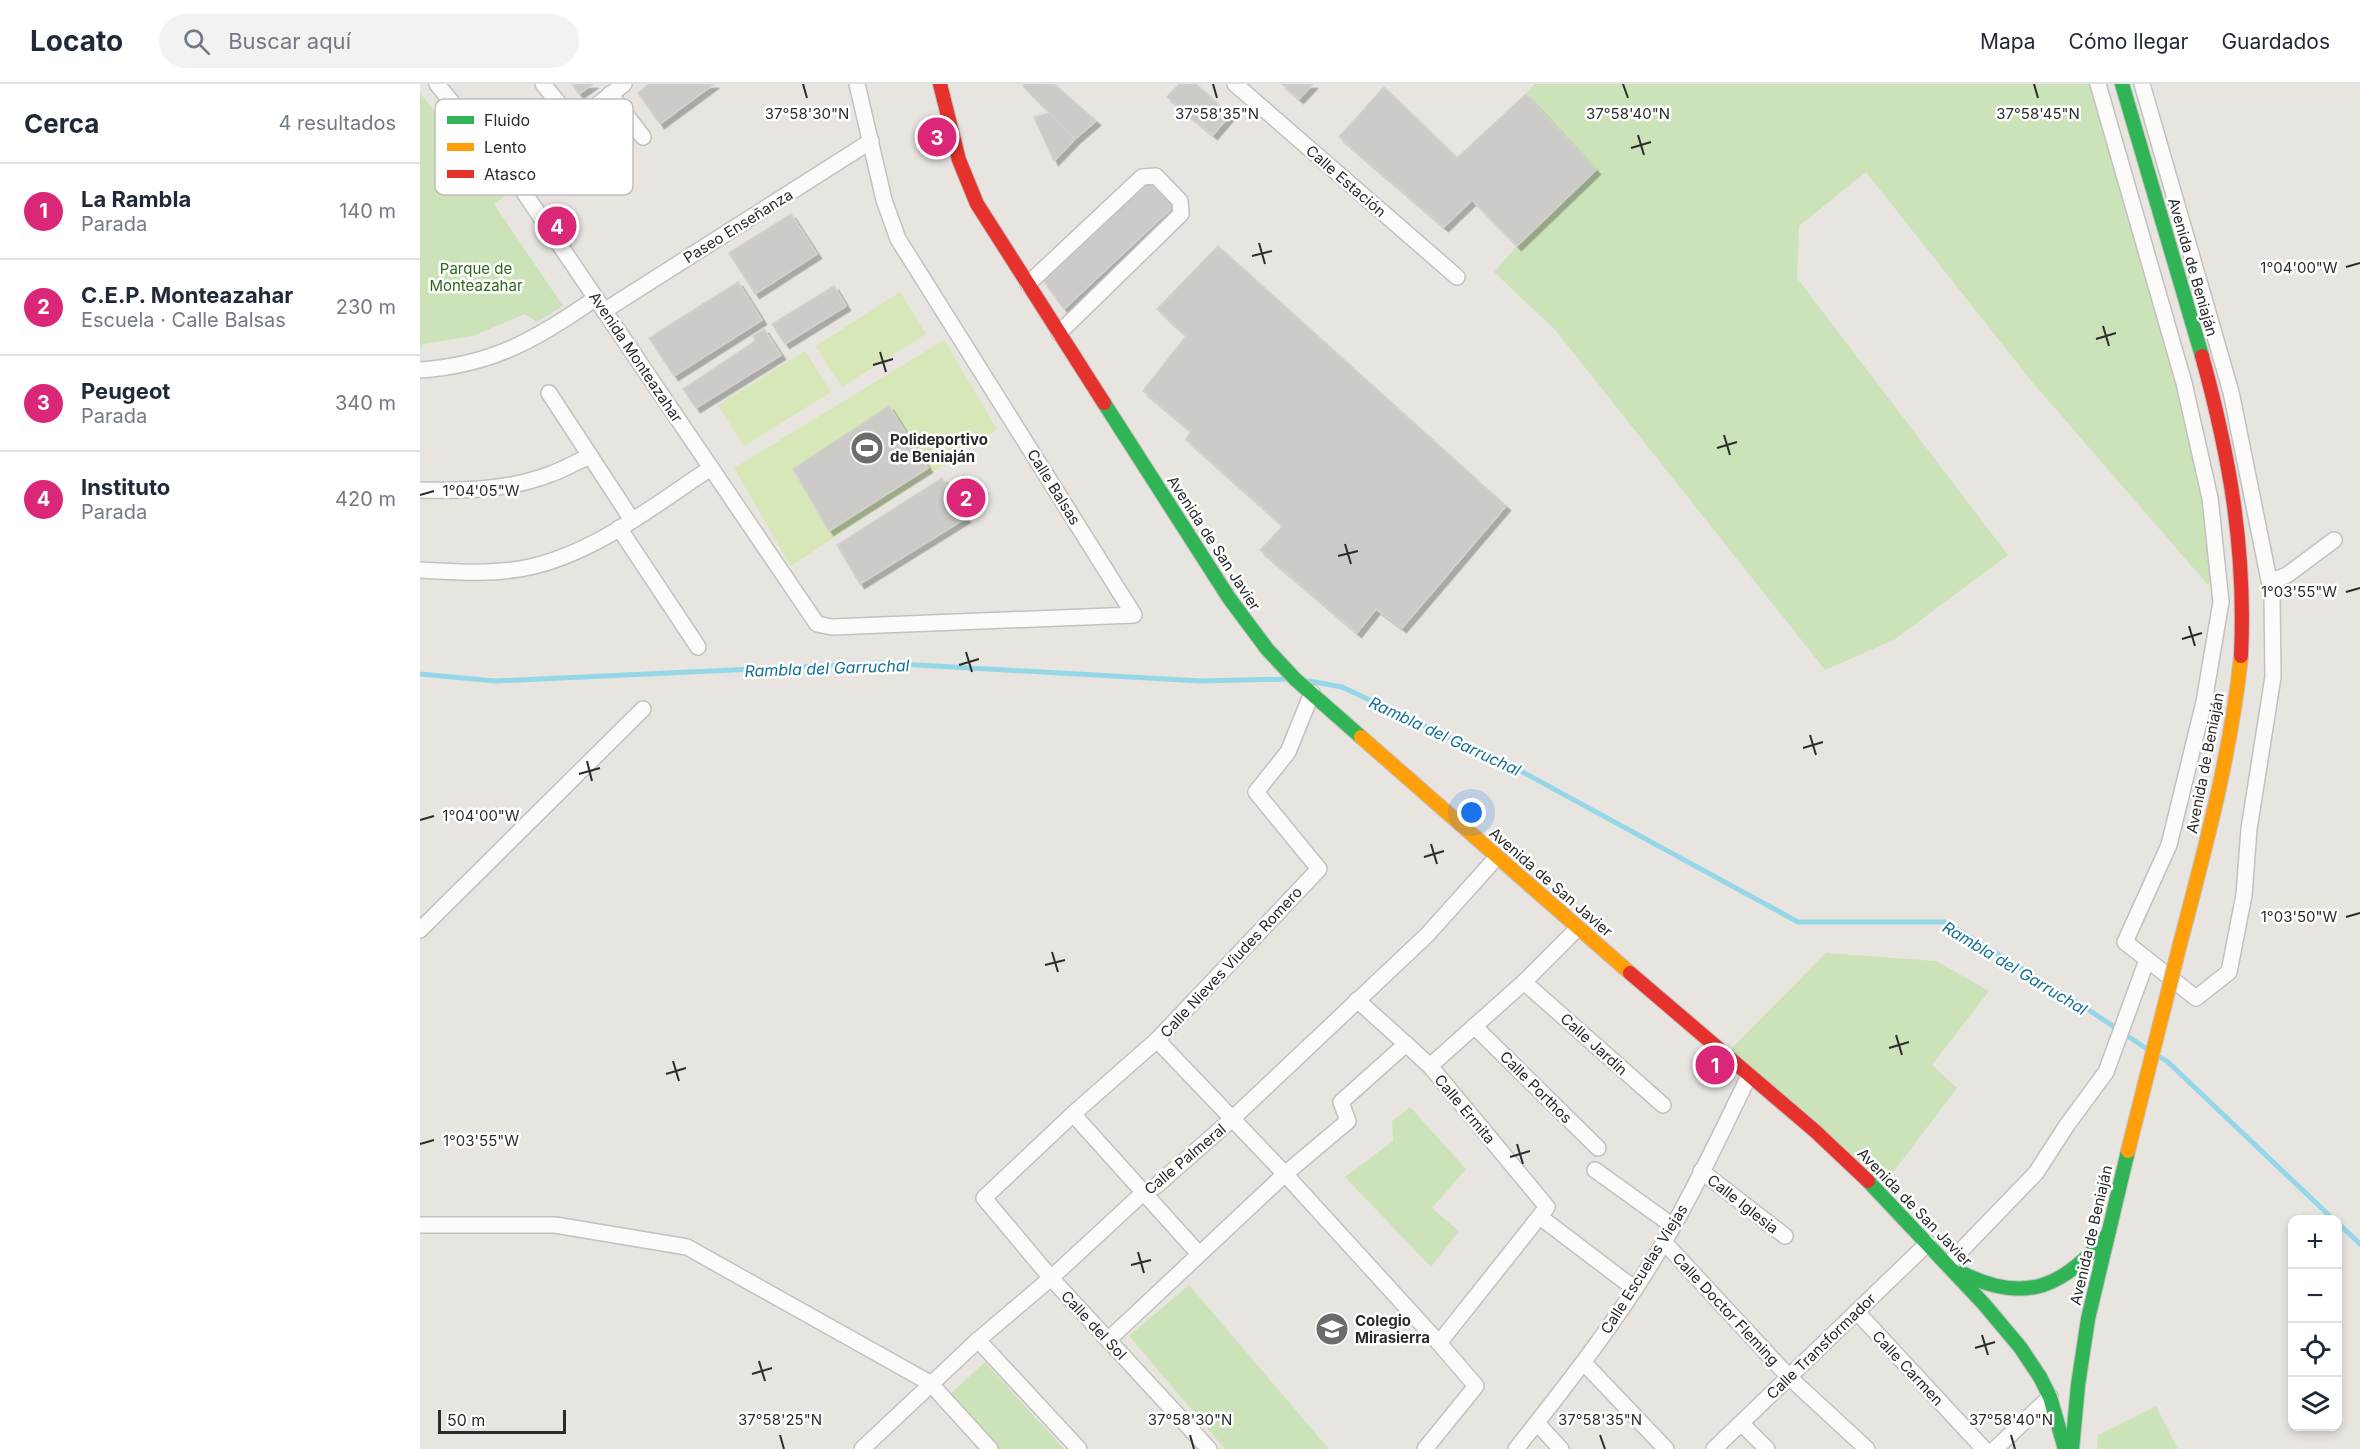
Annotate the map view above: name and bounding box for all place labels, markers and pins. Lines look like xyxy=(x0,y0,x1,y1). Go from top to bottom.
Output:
pin: 3 xyxy=(918,115,956,160)
pin: 4 xyxy=(538,204,576,248)
sports icon: Polideportivo de Beniaján xyxy=(849,430,885,466)
place label: Polideportivo de Beniaján xyxy=(890,430,988,466)
pin: 2 xyxy=(946,476,986,520)
pin: 1 xyxy=(1696,1042,1734,1088)
school or university icon: Colegio Mirasierra xyxy=(1314,1311,1350,1347)
place label: Colegio Mirasierra xyxy=(1355,1311,1430,1347)

